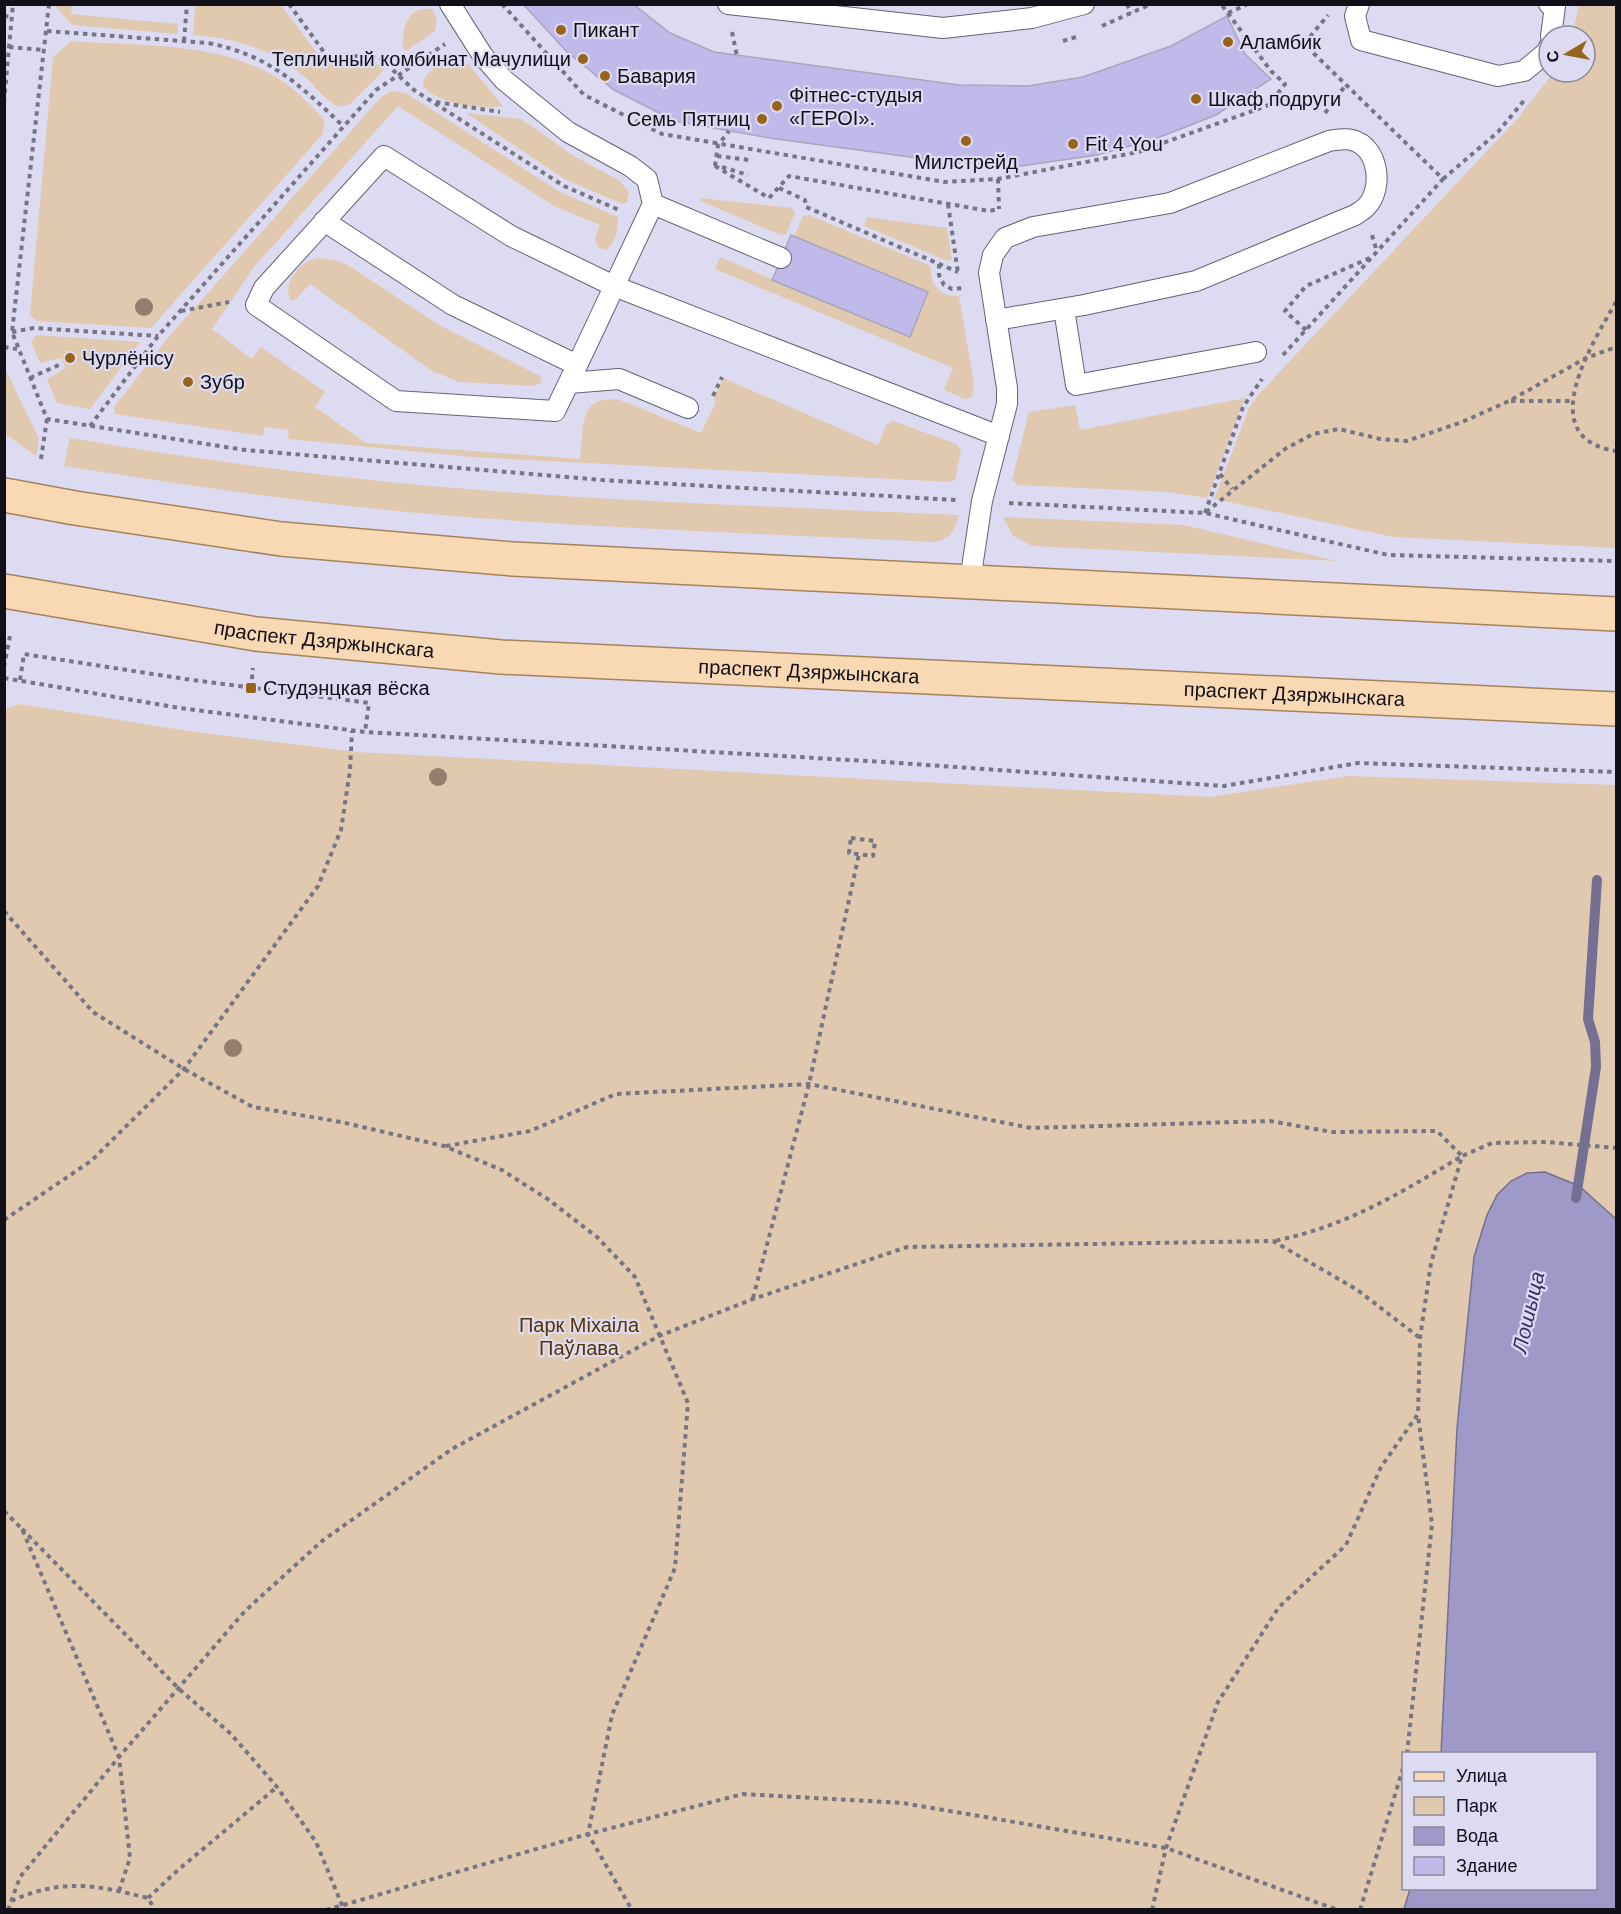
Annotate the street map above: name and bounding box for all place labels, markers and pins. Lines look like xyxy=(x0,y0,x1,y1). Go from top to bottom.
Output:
place label: Пикант xyxy=(573,19,639,41)
marker: Пикант xyxy=(554,23,568,37)
place label: Аламбик xyxy=(1240,31,1321,53)
marker: Аламбик xyxy=(1221,35,1235,49)
place label: Тепличный комбинат Мачулищи xyxy=(272,48,571,70)
marker: Тепличный комбинат Мачулищи xyxy=(576,52,590,66)
place label: Бавария xyxy=(617,65,696,87)
marker: Бавария xyxy=(598,69,612,83)
place label: Фітнес-студыя «ГЕРОІ». xyxy=(789,84,922,129)
place label: Шкаф подруги xyxy=(1208,88,1341,110)
marker: Шкаф подруги xyxy=(1189,92,1203,106)
marker: Фітнес-студыя «ГЕРОІ». xyxy=(770,99,784,113)
place label: Семь Пятниц xyxy=(627,108,750,130)
marker: Семь Пятниц xyxy=(755,112,769,126)
place label: Fit 4 You xyxy=(1085,133,1163,155)
marker: Милстрейд xyxy=(959,134,973,148)
marker: Fit 4 You xyxy=(1066,137,1080,151)
place label: Милстрейд xyxy=(914,151,1018,173)
place label: Чурлёнісу xyxy=(82,347,174,369)
marker: Чурлёнісу xyxy=(63,351,77,365)
place label: Зубр xyxy=(200,371,245,393)
marker: Зубр xyxy=(181,375,195,389)
place label: Студэнцкая вёска xyxy=(263,677,430,699)
marker: Студэнцкая вёска xyxy=(244,681,258,695)

